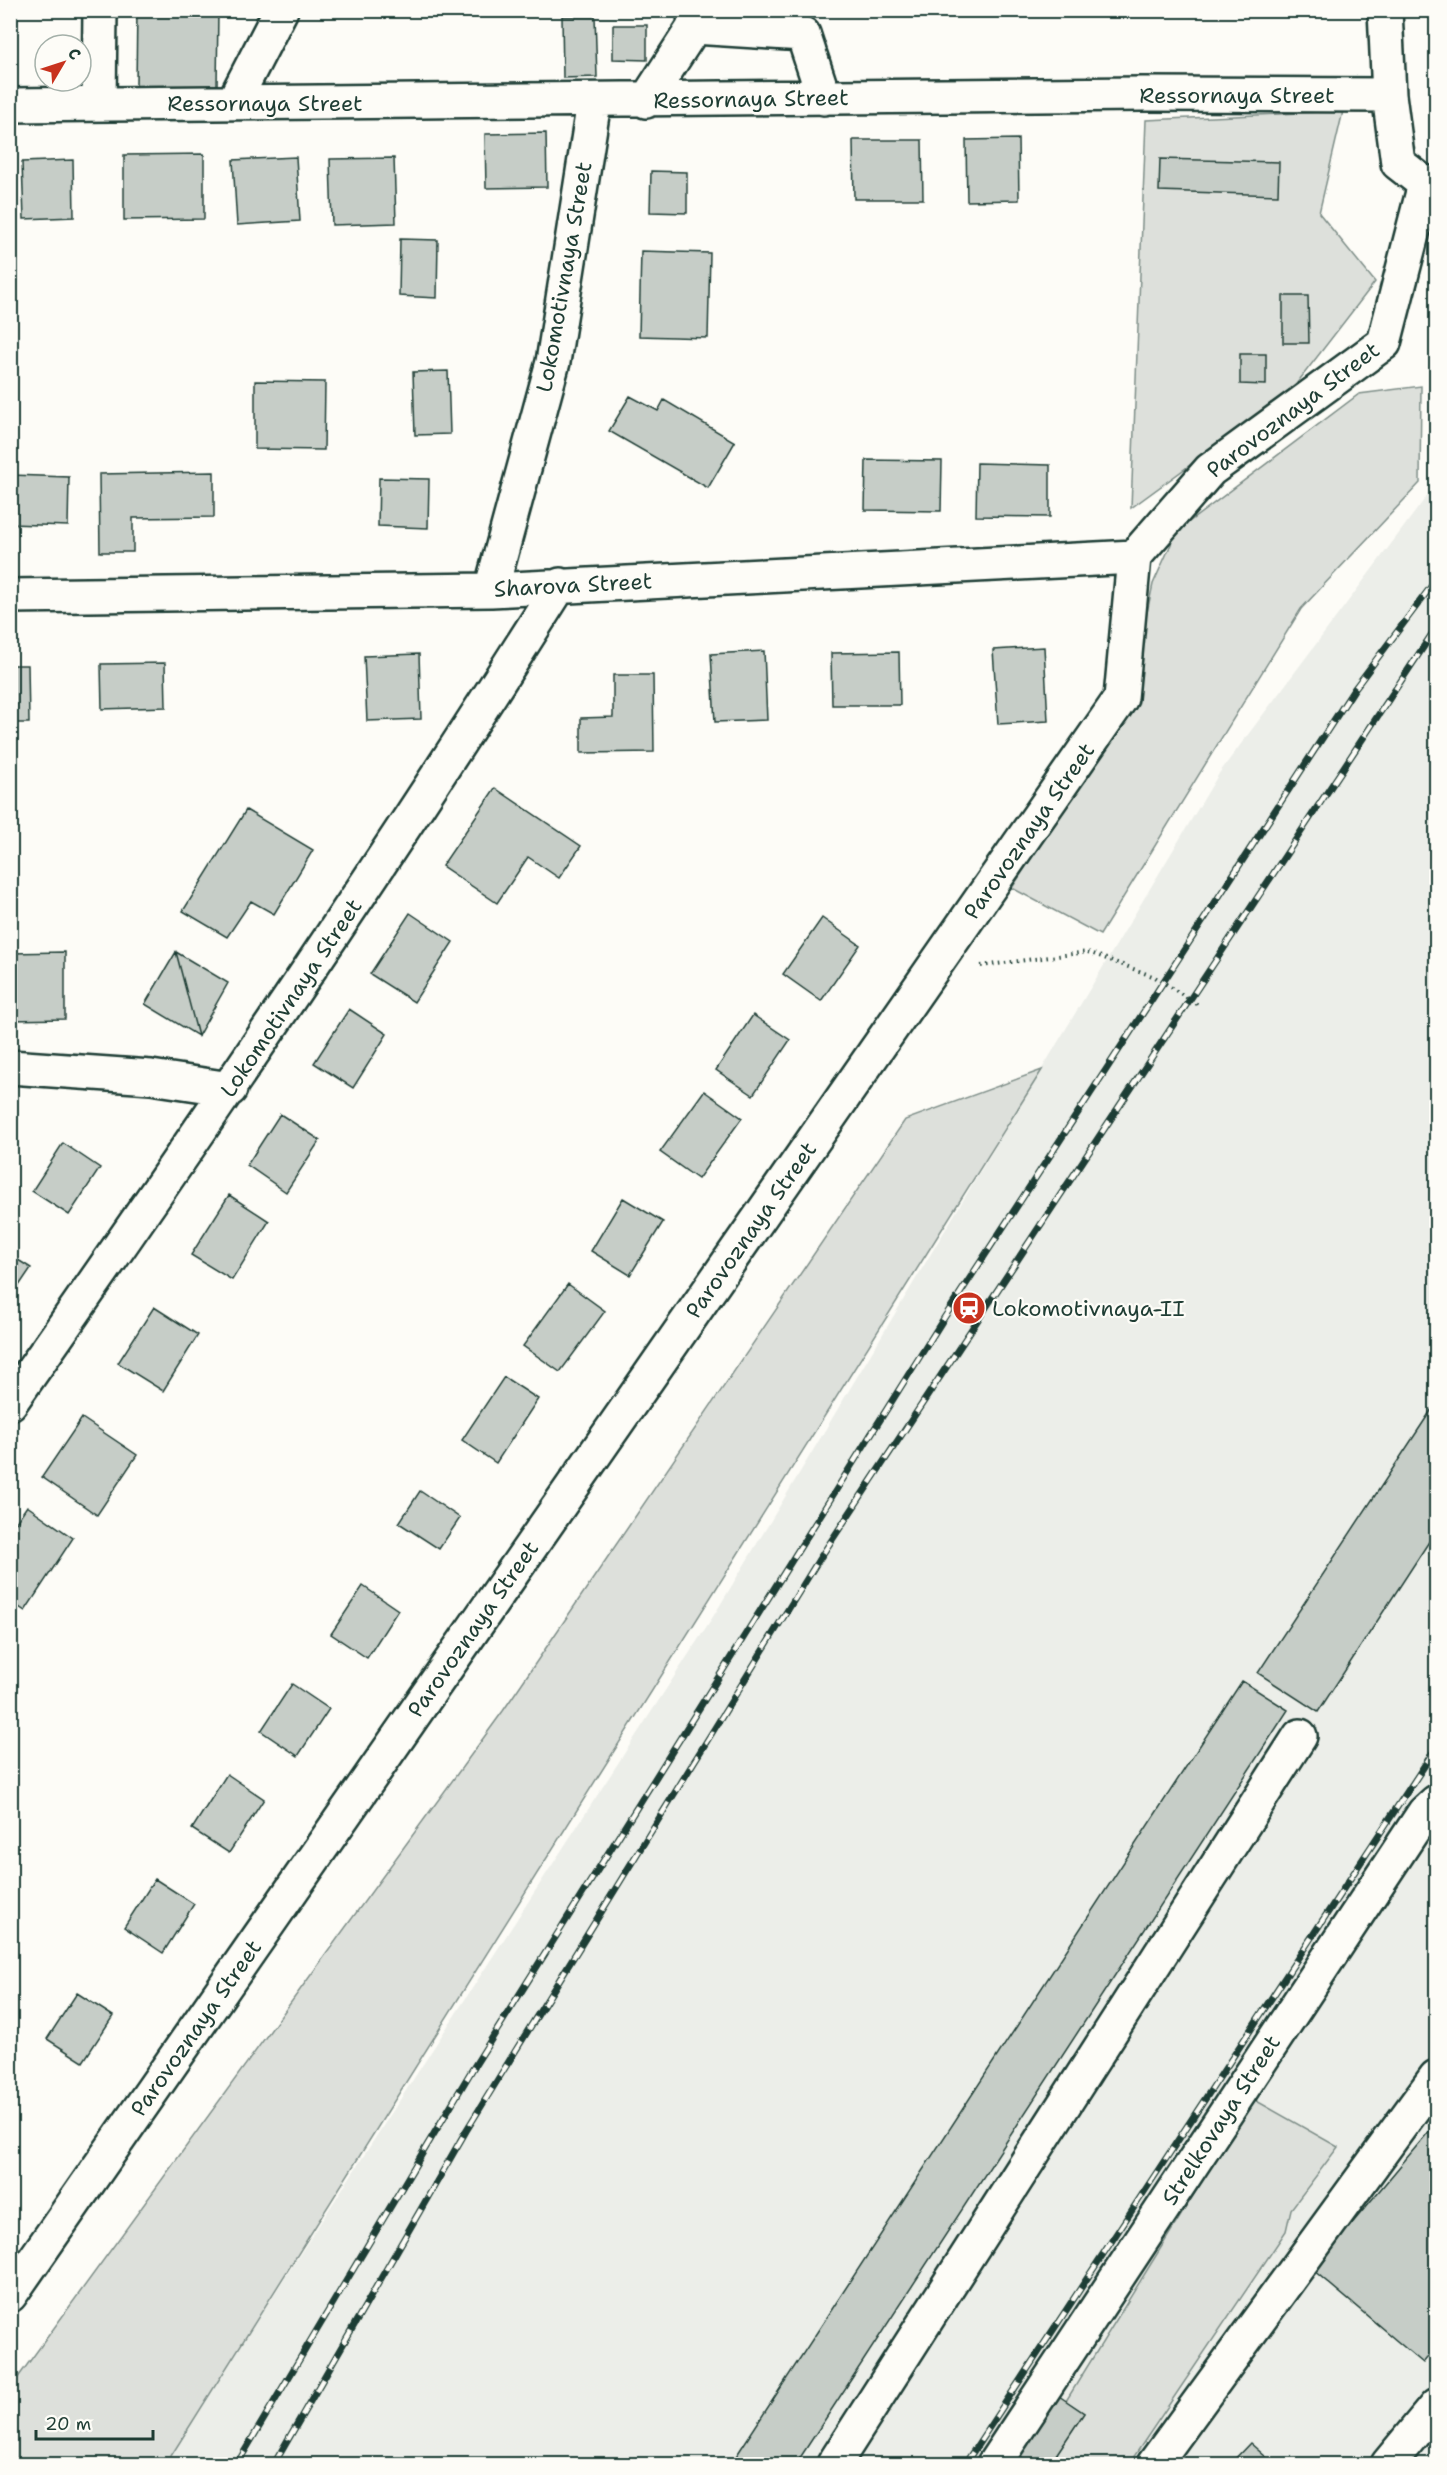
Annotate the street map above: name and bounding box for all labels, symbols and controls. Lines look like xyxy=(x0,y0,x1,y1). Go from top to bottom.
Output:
north arrow xyxy=(33,33,93,93)
text: С xyxy=(63,43,86,64)
street label: Ressornaya Street xyxy=(1139,81,1335,110)
street label: Ressornaya Street xyxy=(653,83,849,115)
street label: Ressornaya Street xyxy=(167,89,363,118)
street label: Lokomotivnaya Street xyxy=(529,159,599,395)
street label: Parovoznaya Street xyxy=(1201,335,1385,485)
street label: Sharova Street xyxy=(493,566,653,604)
street label: Parovoznaya Street xyxy=(957,737,1101,925)
street label: Lokomotivnaya Street xyxy=(214,893,368,1103)
street label: Parovoznaya Street xyxy=(679,1136,823,1324)
station icon: Lokomotivnaya-II xyxy=(951,1290,987,1326)
place label: Lokomotivnaya-II xyxy=(992,1294,1185,1323)
street label: Parovoznaya Street xyxy=(401,1535,545,1723)
street label: Parovoznaya Street xyxy=(124,1934,268,2122)
street label: Strelkovaya Street xyxy=(1155,2029,1287,2211)
scale bar xyxy=(36,2403,153,2441)
text: 20 m xyxy=(45,2412,91,2436)

